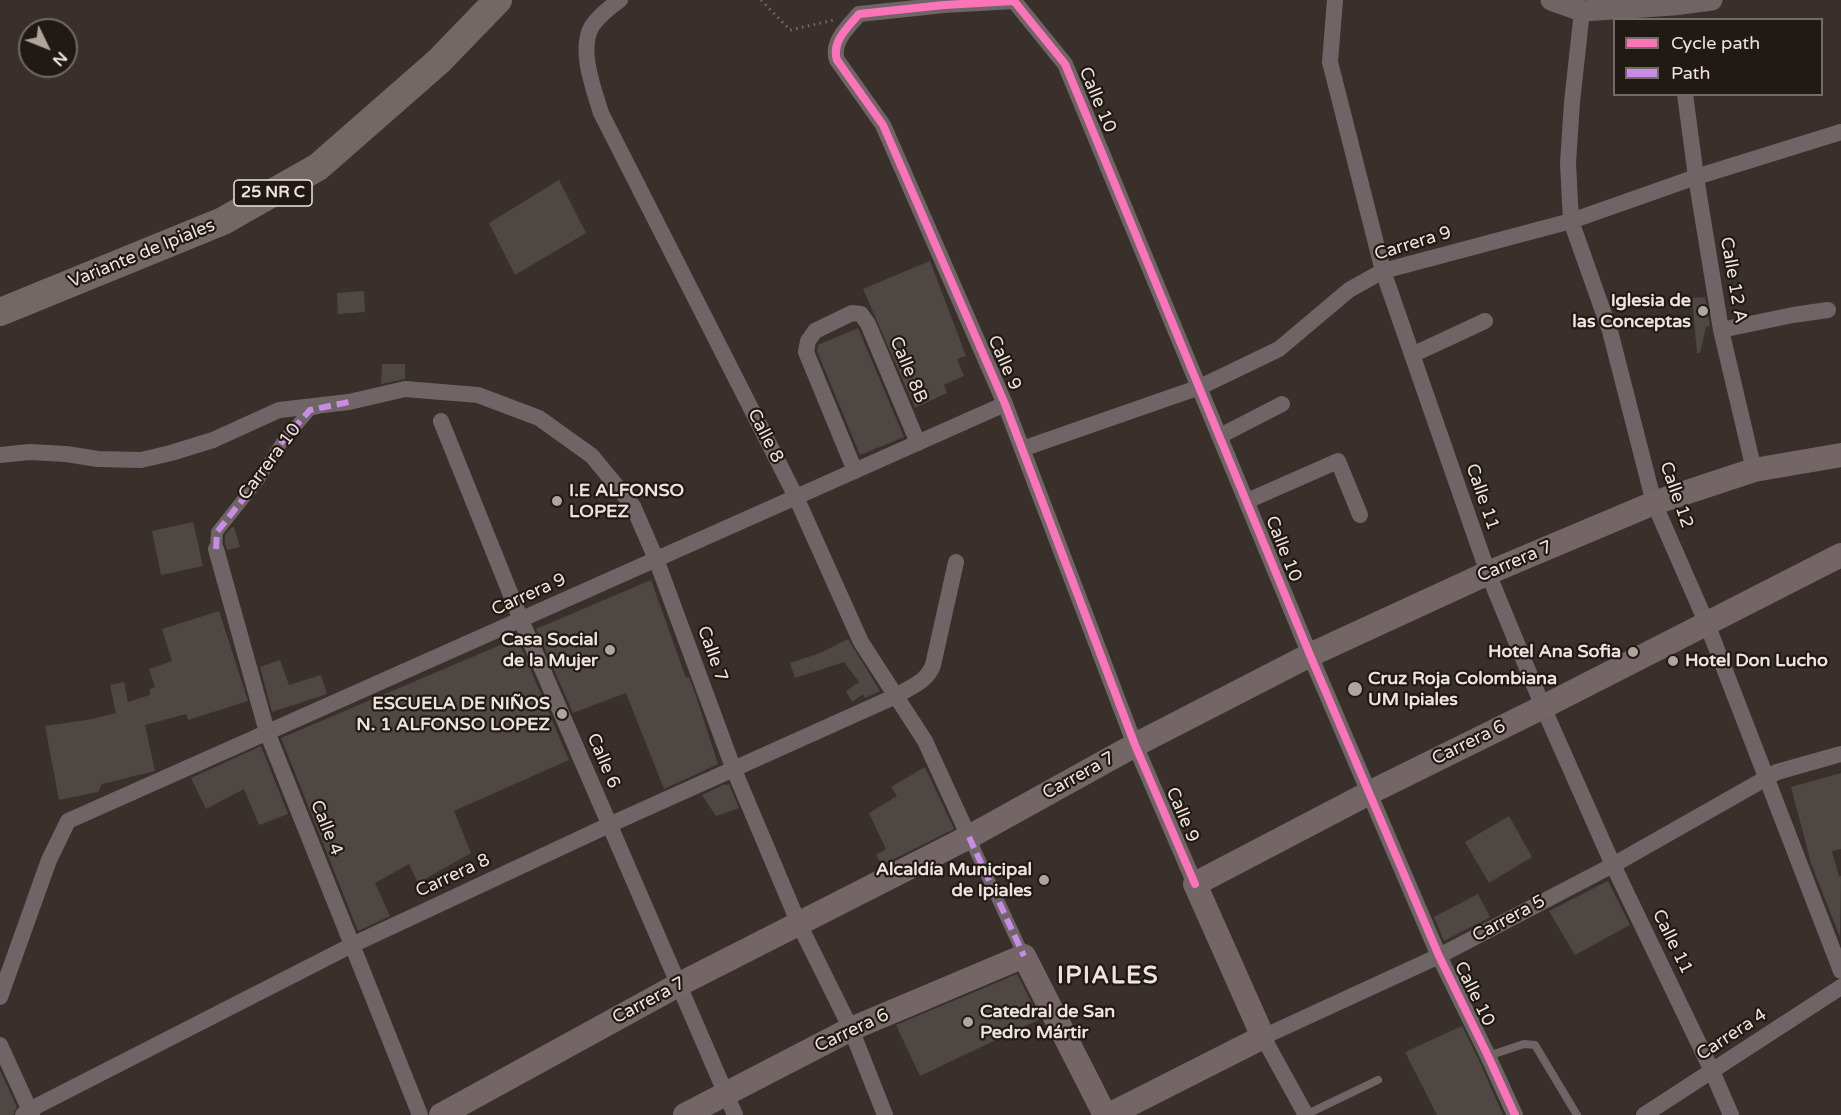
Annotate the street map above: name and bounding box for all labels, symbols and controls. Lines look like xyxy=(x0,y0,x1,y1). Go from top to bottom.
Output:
north arrow xyxy=(18,18,78,78)
legend xyxy=(1613,18,1823,96)
text: Cycle path xyxy=(1671,32,1760,54)
text: N xyxy=(48,47,71,70)
text: Path xyxy=(1671,62,1710,84)
street label: Calle 10 xyxy=(1074,64,1120,136)
road number: 25 NR C xyxy=(234,180,312,206)
street label: Variante de Ipiales xyxy=(66,215,218,293)
street label: Carrera 9 xyxy=(1372,222,1454,266)
street label: Calle 12 A xyxy=(1715,235,1751,325)
place label: Iglesia de las Conceptas xyxy=(1572,290,1691,332)
marker: Iglesia de las Conceptas xyxy=(1696,304,1710,318)
street label: Calle 9 xyxy=(982,332,1026,394)
street label: Calle 8B xyxy=(884,333,932,407)
street label: Calle 8 xyxy=(742,405,788,467)
street label: Carrera 10 xyxy=(234,419,306,505)
street label: Calle 12 xyxy=(1655,459,1697,531)
street label: Calle 11 xyxy=(1461,461,1503,533)
place label: I.E ALFONSO LOPEZ xyxy=(569,480,684,522)
marker: I.E ALFONSO LOPEZ xyxy=(550,494,564,508)
street label: Calle 10 xyxy=(1260,513,1306,585)
street label: Carrera 7 xyxy=(1474,537,1556,587)
street label: Carrera 9 xyxy=(488,569,570,621)
street label: Calle 7 xyxy=(692,623,732,685)
place label: Casa Social de la Mujer xyxy=(501,629,598,672)
place label: Hotel Ana Sofia xyxy=(1488,641,1621,663)
marker: Casa Social de la Mujer xyxy=(603,643,617,657)
marker: Hotel Ana Sofia xyxy=(1626,645,1640,659)
place label: Hotel Don Lucho xyxy=(1685,650,1828,672)
marker: Hotel Don Lucho xyxy=(1666,654,1680,668)
place label: Cruz Roja Colombiana UM Ipiales xyxy=(1368,668,1557,710)
marker: Cruz Roja Colombiana UM Ipiales xyxy=(1346,680,1364,698)
place label: ESCUELA DE NIÑOS N. 1 ALFONSO LOPEZ xyxy=(356,693,550,736)
marker: ESCUELA DE NIÑOS N. 1 ALFONSO LOPEZ xyxy=(555,707,569,721)
street label: Carrera 6 xyxy=(1429,716,1509,770)
street label: Calle 6 xyxy=(582,730,624,792)
street label: Carrera 7 xyxy=(1039,747,1119,805)
street label: Calle 9 xyxy=(1161,784,1203,846)
street label: Calle 4 xyxy=(305,797,347,859)
street label: Carrera 8 xyxy=(412,849,494,903)
place label: Alcaldía Municipal de Ipiales xyxy=(876,859,1032,902)
marker: Alcaldía Municipal de Ipiales xyxy=(1037,873,1051,887)
street label: Carrera 5 xyxy=(1469,891,1549,947)
street label: Calle 11 xyxy=(1647,906,1697,978)
street label: Calle 10 xyxy=(1449,958,1499,1030)
district label: IPIALES xyxy=(1057,963,1159,991)
street label: Carrera 7 xyxy=(609,973,689,1029)
place label: Catedral de San Pedro Mártir xyxy=(980,1001,1115,1044)
street label: Carrera 6 xyxy=(811,1004,893,1058)
street label: Carrera 4 xyxy=(1693,1004,1771,1066)
marker: Catedral de San Pedro Mártir xyxy=(961,1015,975,1029)

